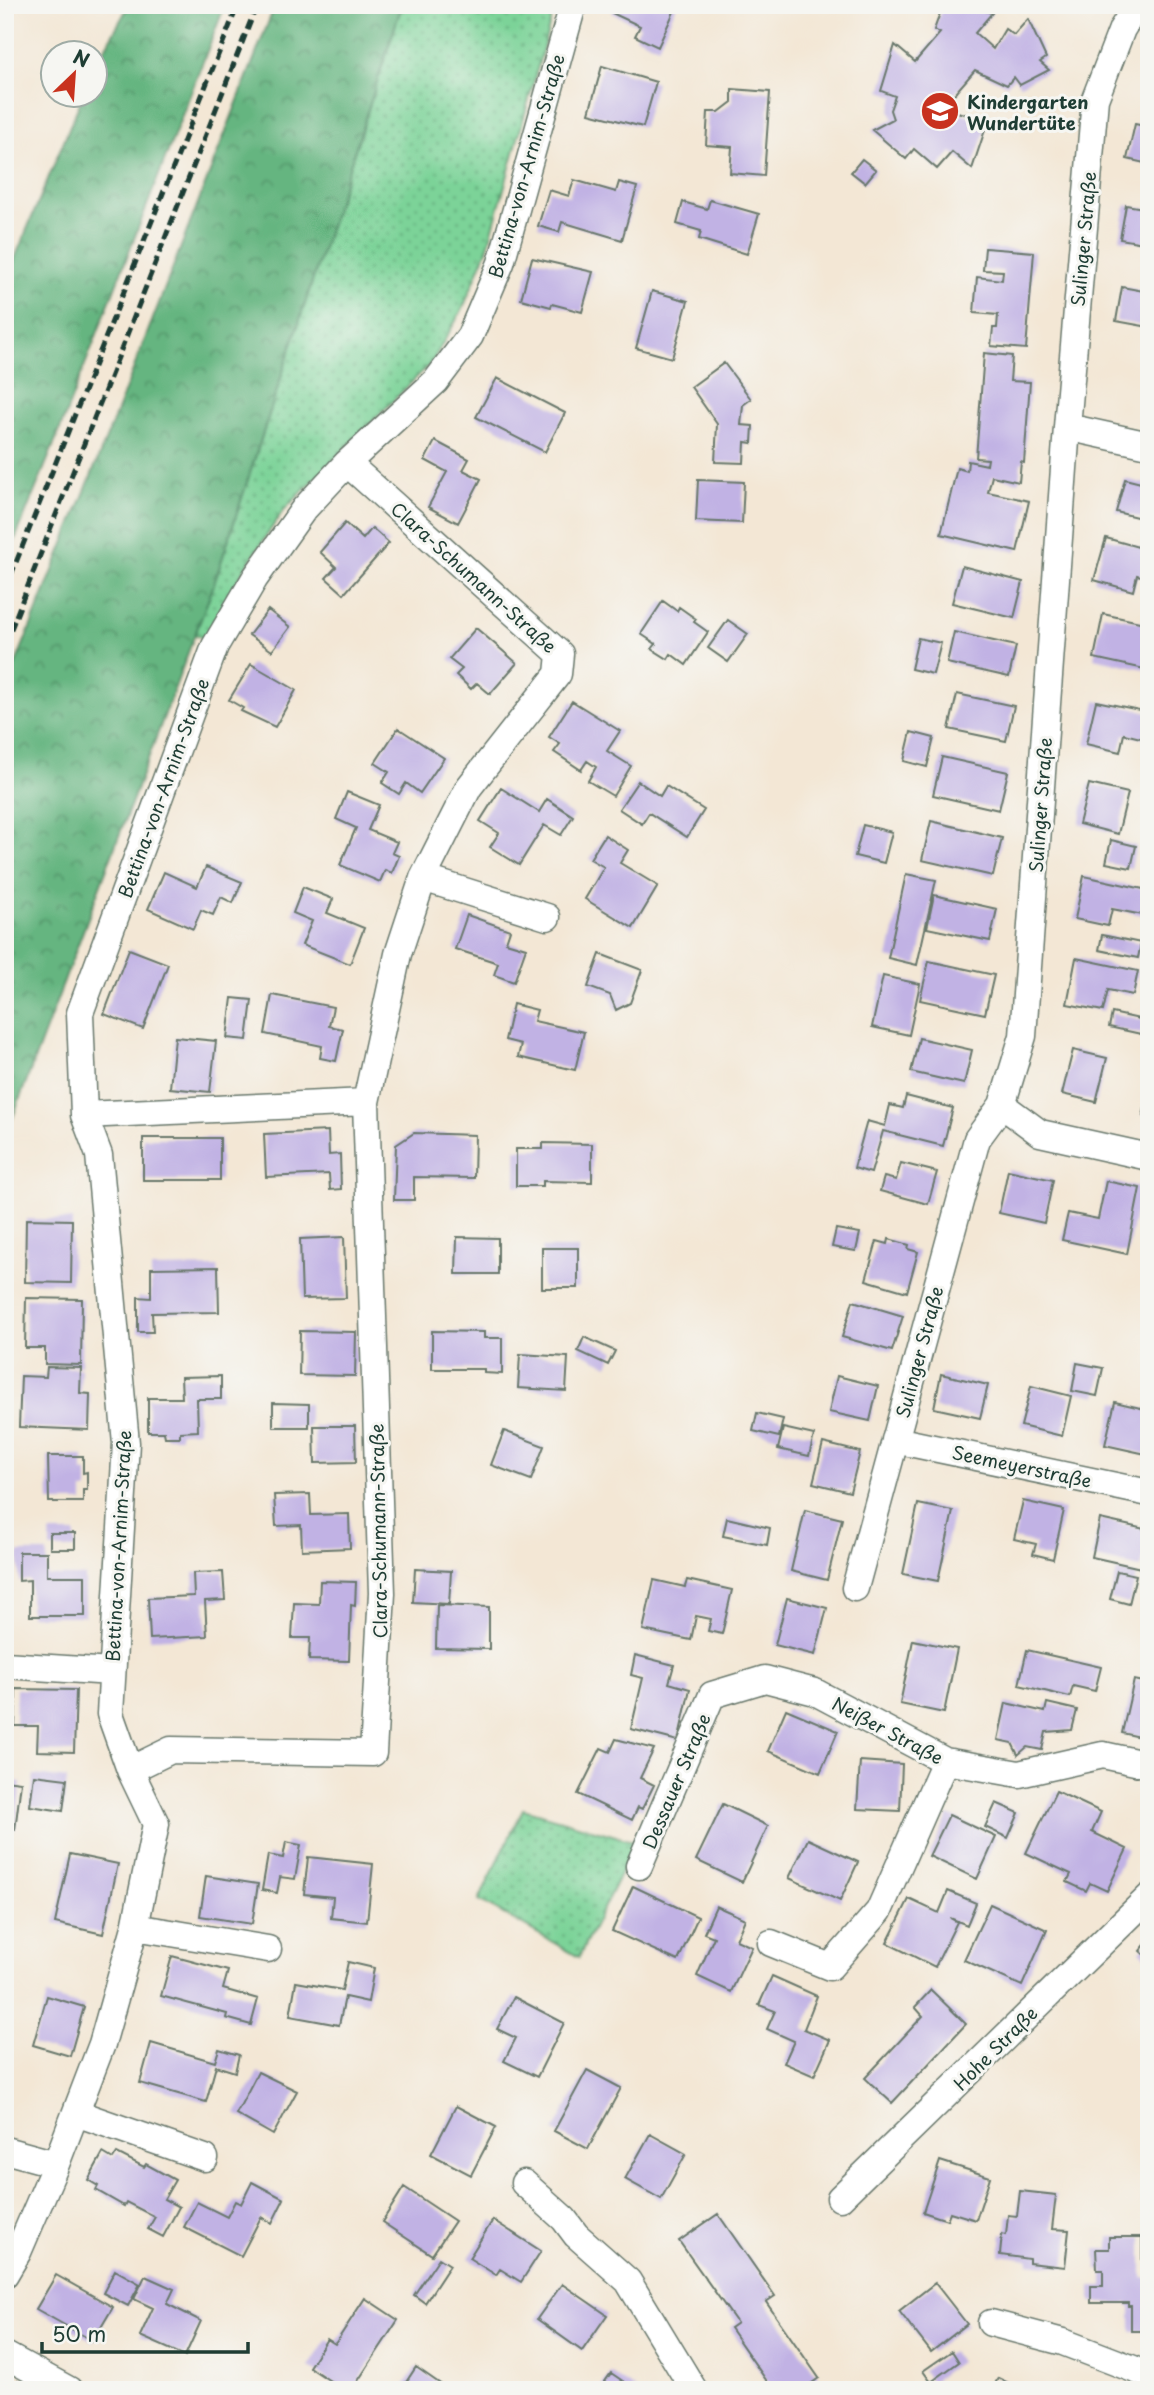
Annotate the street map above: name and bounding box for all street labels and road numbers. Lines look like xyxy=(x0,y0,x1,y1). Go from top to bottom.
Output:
street label: Bettina-von-Arnim-Straße xyxy=(481,51,571,281)
street label: Sulinger Straße xyxy=(1064,170,1102,308)
street label: Clara-Schumann-Straße xyxy=(385,495,563,659)
street label: Bettina-von-Arnim-Straße xyxy=(111,674,215,902)
street label: Sulinger Straße xyxy=(1022,737,1058,873)
street label: Sulinger Straße xyxy=(888,1283,950,1421)
street label: Clara-Schumann-Straße xyxy=(363,1423,393,1639)
street label: Bettina-von-Arnim-Straße xyxy=(98,1430,138,1662)
street label: Seemeyerstraße xyxy=(950,1438,1094,1494)
street label: Neißer Straße xyxy=(828,1689,948,1771)
street label: Dessauer Straße xyxy=(635,1709,717,1853)
street label: Hohe Straße xyxy=(947,2000,1043,2096)

